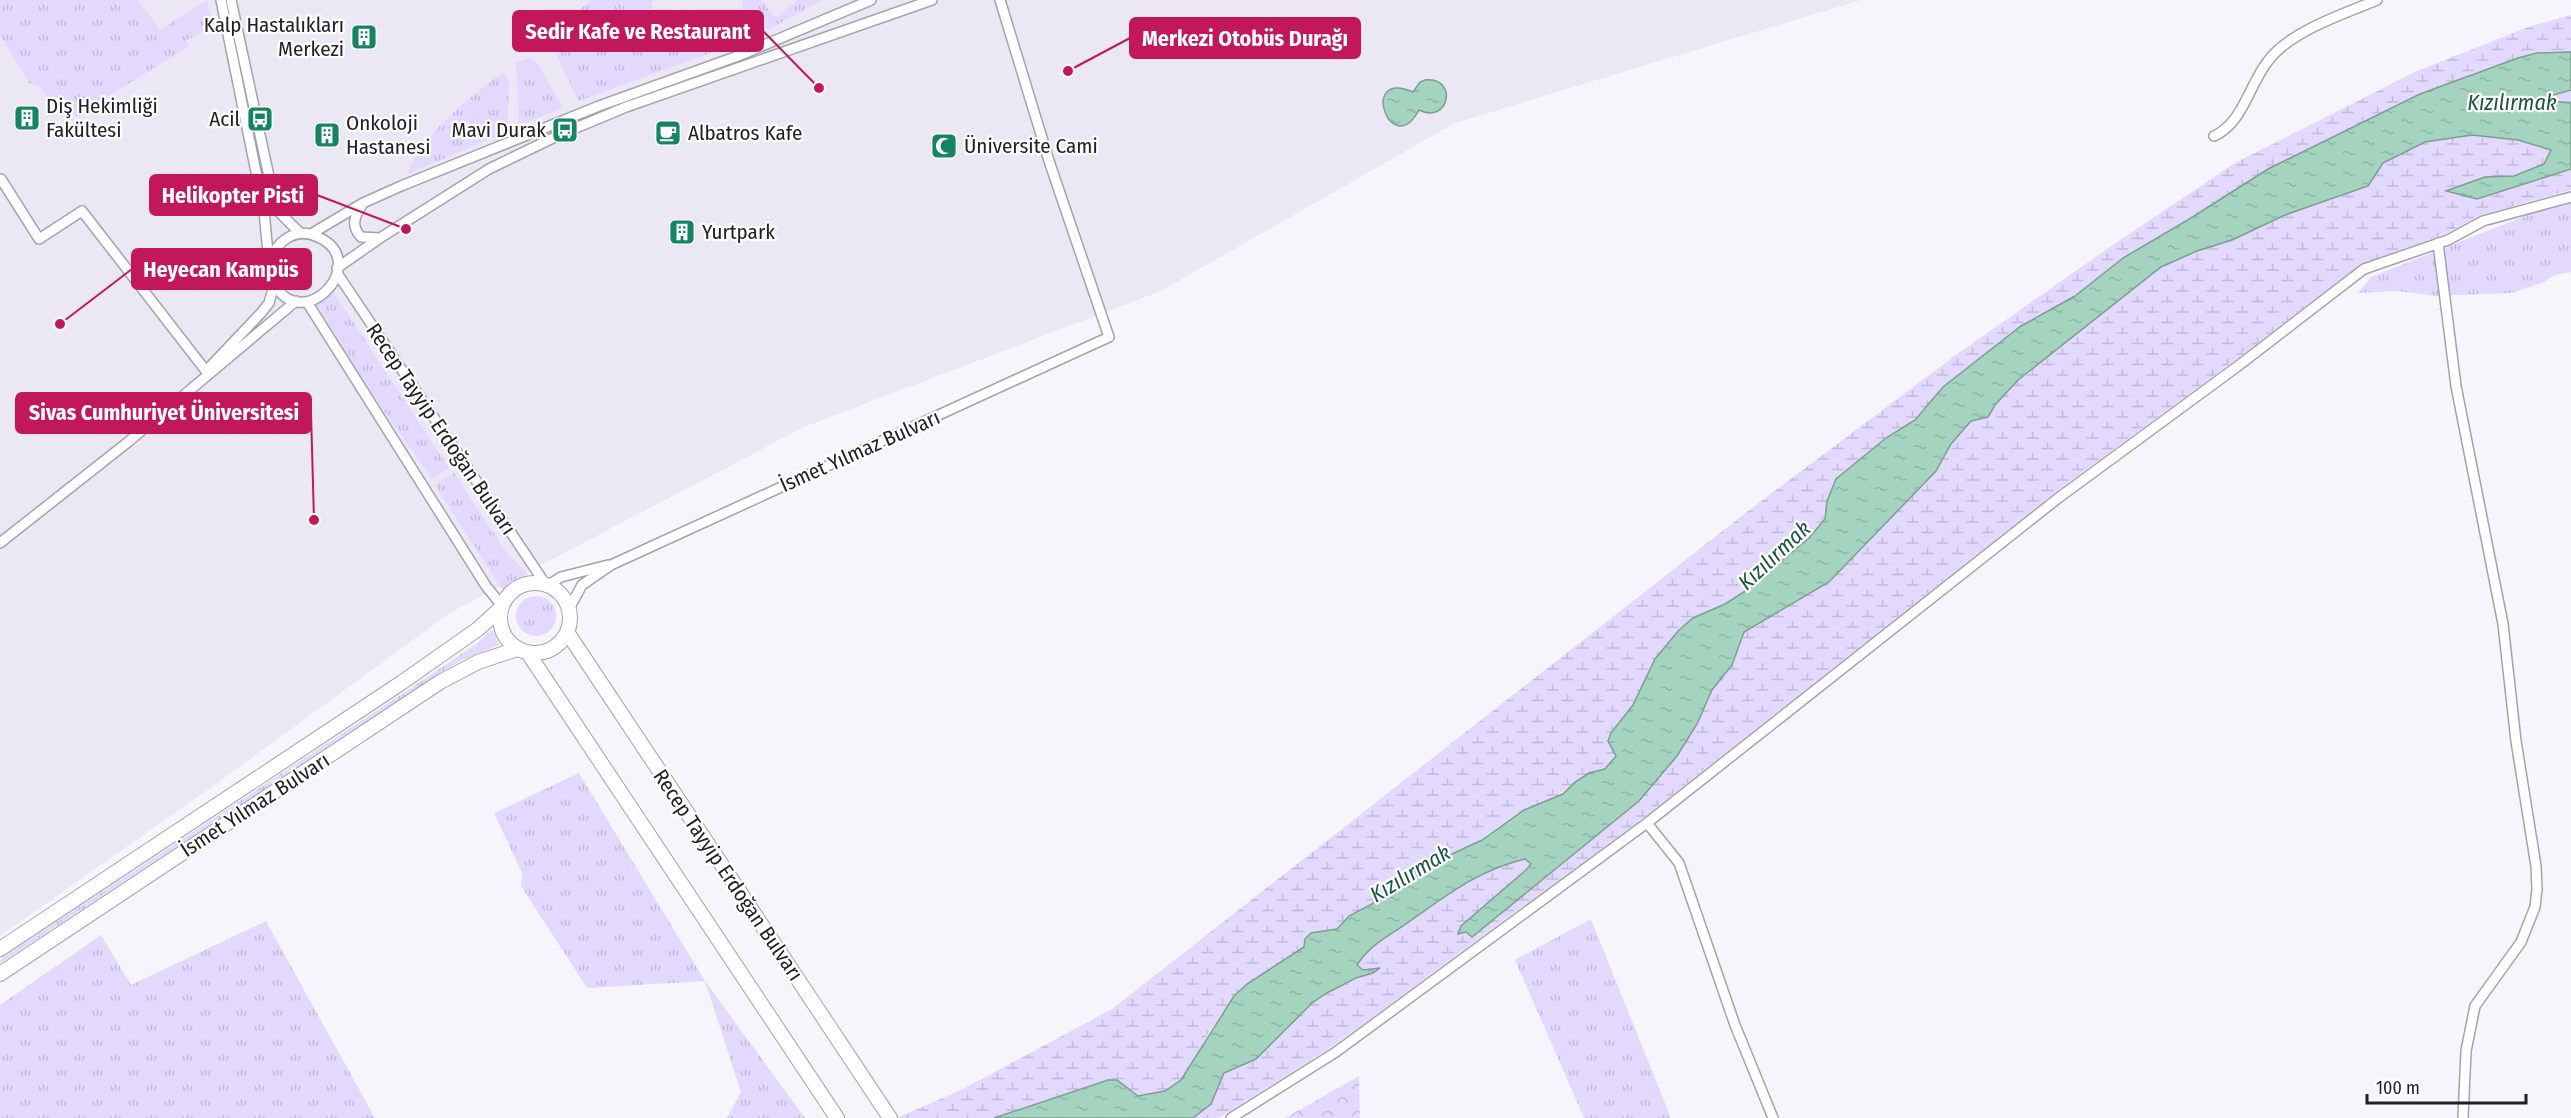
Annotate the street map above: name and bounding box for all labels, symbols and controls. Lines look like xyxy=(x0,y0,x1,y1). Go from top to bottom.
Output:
callout: Sedir Kafe ve Restaurant xyxy=(513,11,763,51)
place label: Kalp Hastalıkları Merkezi xyxy=(204,12,344,62)
text: Sedir Kafe ve Restaurant xyxy=(525,18,751,45)
callout: Merkezi Otobüs Durağı xyxy=(1130,18,1360,58)
building icon: Kalp Hastalıkları Merkezi xyxy=(349,22,379,52)
text: Merkezi Otobüs Durağı xyxy=(1142,25,1348,52)
water label: Kızılırmak xyxy=(2467,89,2557,116)
place label: Diş Hekimliği Fakültesi xyxy=(46,93,158,143)
building icon: Diş Hekimliği Fakültesi xyxy=(12,103,42,133)
bus stop icon: Acil xyxy=(245,104,275,134)
place label: Acil xyxy=(209,106,240,132)
place label: Onkoloji Hastanesi xyxy=(346,110,431,160)
bus stop icon: Mavi Durak xyxy=(550,115,580,145)
place label: Mavi Durak xyxy=(452,117,546,143)
cafe icon: Albatros Kafe xyxy=(653,118,683,148)
building icon: Onkoloji Hastanesi xyxy=(312,120,342,150)
place label: Albatros Kafe xyxy=(688,120,802,146)
mosque icon: Üniversite Cami xyxy=(929,131,959,161)
place label: Üniversite Cami xyxy=(964,133,1098,159)
callout: Helikopter Pisti xyxy=(150,175,317,215)
text: Helikopter Pisti xyxy=(162,182,304,209)
building icon: Yurtpark xyxy=(667,217,697,247)
place label: Yurtpark xyxy=(702,219,775,245)
callout: Heyecan Kampüs xyxy=(132,249,311,289)
text: Heyecan Kampüs xyxy=(143,256,299,283)
street label: Recep Tayyip Erdoğan Bulvarı xyxy=(360,318,522,540)
callout: Sivas Cumhuriyet Üniversitesi xyxy=(16,393,311,433)
text: Sivas Cumhuriyet Üniversitesi xyxy=(29,399,299,426)
street label: İsmet Yılmaz Bulvarı xyxy=(776,404,944,498)
water label: Kızılırmak xyxy=(1732,515,1816,596)
street label: İsmet Yılmaz Bulvarı xyxy=(176,747,334,863)
street label: Recep Tayyip Erdoğan Bulvarı xyxy=(647,764,809,986)
water label: Kızılırmak xyxy=(1365,839,1456,908)
scale bar xyxy=(2367,1067,2526,1105)
text: 100 m xyxy=(2376,1077,2420,1099)

